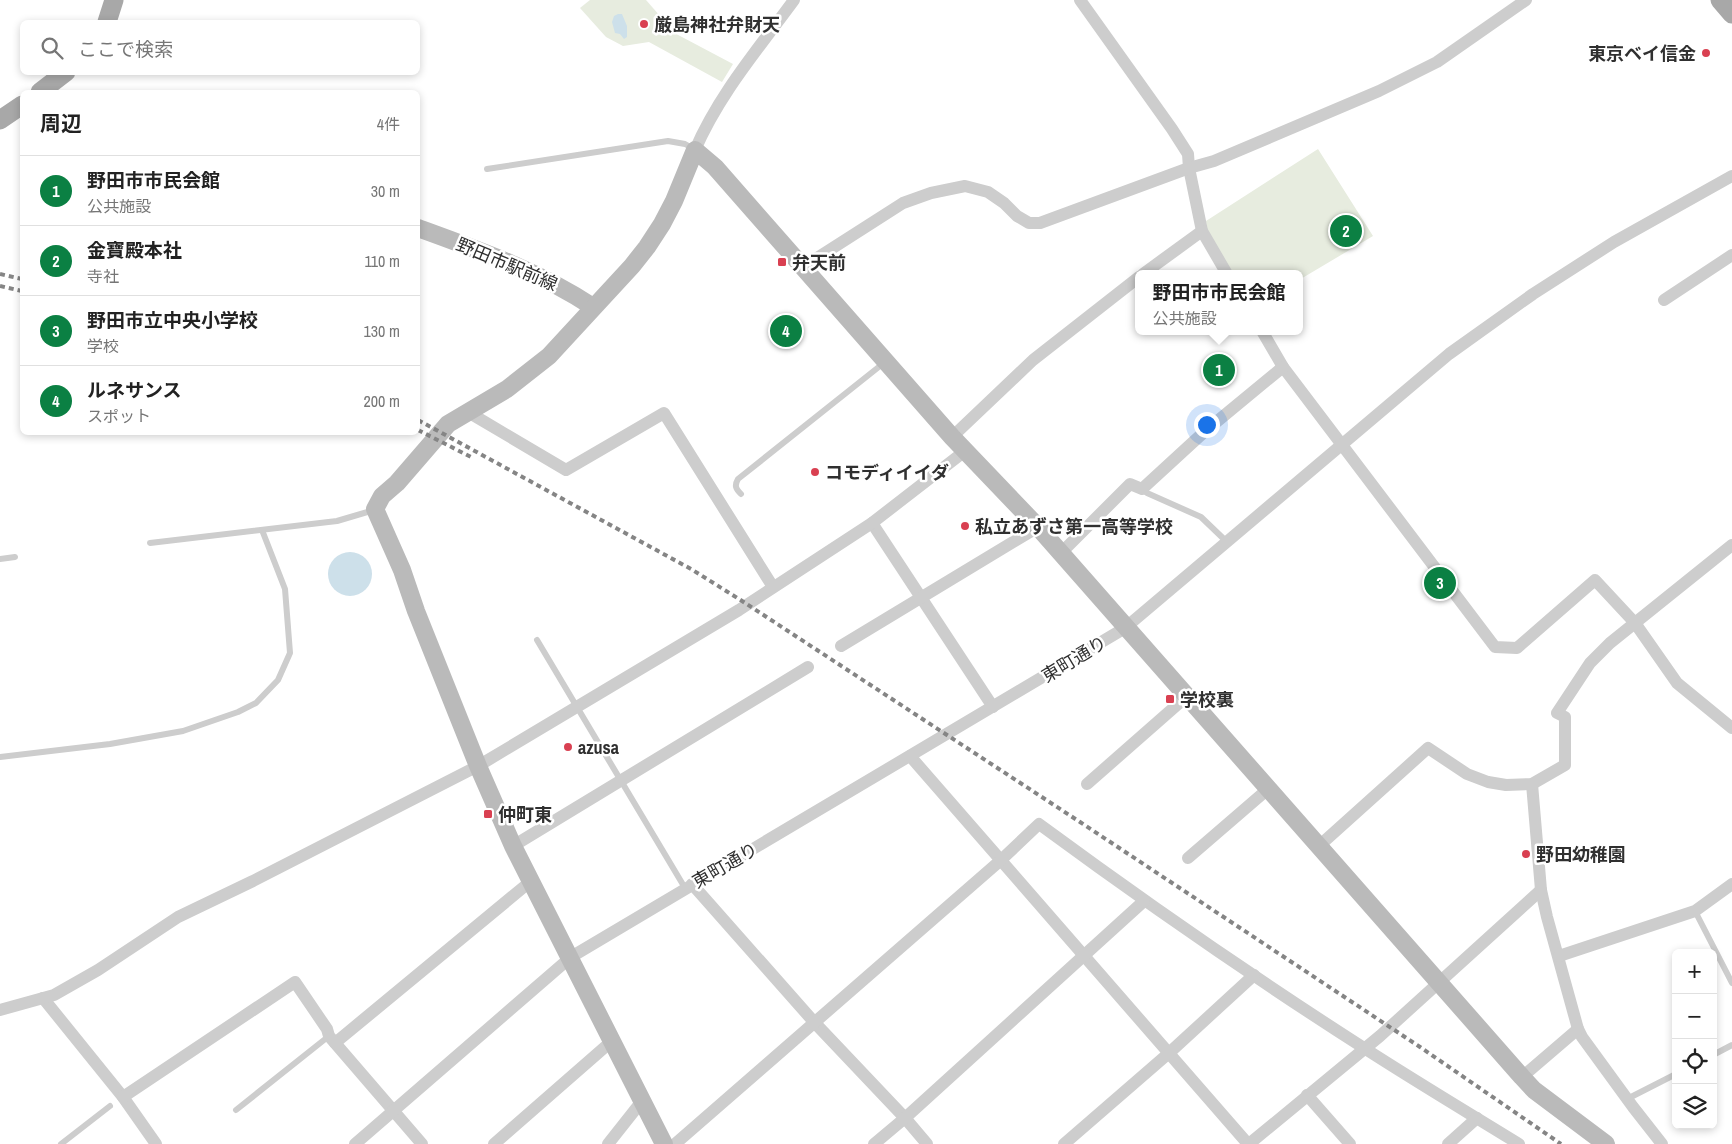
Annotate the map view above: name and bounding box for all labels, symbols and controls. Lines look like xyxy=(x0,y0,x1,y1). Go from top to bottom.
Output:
place label: 厳島神社弁財天 xyxy=(654,12,780,37)
marker: 厳島神社弁財天 xyxy=(638,18,650,30)
search box xyxy=(20,20,420,75)
icon: search xyxy=(38,34,66,62)
text: ここで検索 xyxy=(78,36,173,62)
place label: 東京ベイ信金 xyxy=(1588,41,1696,66)
marker: 東京ベイ信金 xyxy=(1700,47,1712,59)
text: 周辺 xyxy=(40,109,82,138)
text: 4件 xyxy=(377,113,400,135)
text: 野田市市民会館 xyxy=(87,167,220,193)
text: 1 xyxy=(52,180,60,202)
text: 30 m xyxy=(371,180,400,202)
text: 公共施設 xyxy=(87,195,151,217)
pin: 2 xyxy=(1330,212,1362,250)
street label: 野田市駅前線 xyxy=(452,231,562,297)
text: 金寶殿本社 xyxy=(87,237,182,263)
text: 2 xyxy=(52,250,60,272)
text: 110 m xyxy=(364,250,400,272)
place label: 弁天前 xyxy=(792,250,846,275)
marker: 弁天前 xyxy=(776,256,788,268)
text: 寺社 xyxy=(87,265,119,287)
popup xyxy=(1135,270,1303,335)
text: 野田市市民会館 xyxy=(1152,279,1286,305)
text: 野田市立中央小学校 xyxy=(87,307,258,333)
text: 公共施設 xyxy=(1152,307,1217,329)
pin: 4 xyxy=(770,312,802,350)
text: 3 xyxy=(52,320,60,342)
text: 130 m xyxy=(364,320,400,342)
text: 学校 xyxy=(87,335,119,357)
pin: 1 xyxy=(1203,351,1235,389)
text: ルネサンス xyxy=(87,377,182,403)
text: 4 xyxy=(52,390,60,412)
text: 200 m xyxy=(364,390,400,412)
text: スポット xyxy=(87,405,151,427)
your location xyxy=(1194,412,1220,438)
place label: コモディイイダ xyxy=(825,460,949,485)
marker: コモディイイダ xyxy=(809,466,821,478)
place label: 私立あずさ第一高等学校 xyxy=(975,514,1173,539)
marker: 私立あずさ第一高等学校 xyxy=(959,520,971,532)
pin: 3 xyxy=(1424,564,1456,602)
street label: 東町通り xyxy=(1037,630,1111,688)
place label: 学校裏 xyxy=(1180,687,1234,712)
marker: 学校裏 xyxy=(1164,693,1176,705)
place label: azusa xyxy=(578,735,620,760)
marker: azusa xyxy=(562,741,574,753)
place label: 仲町東 xyxy=(498,802,552,827)
marker: 仲町東 xyxy=(482,808,494,820)
street label: 東町通り xyxy=(688,836,762,894)
place label: 野田幼稚園 xyxy=(1536,842,1626,867)
marker: 野田幼稚園 xyxy=(1520,848,1532,860)
map controls xyxy=(1672,949,1717,1129)
button: + xyxy=(1672,949,1717,994)
button: − xyxy=(1672,994,1717,1039)
button: locate xyxy=(1672,1039,1717,1084)
button: layers xyxy=(1672,1084,1717,1129)

